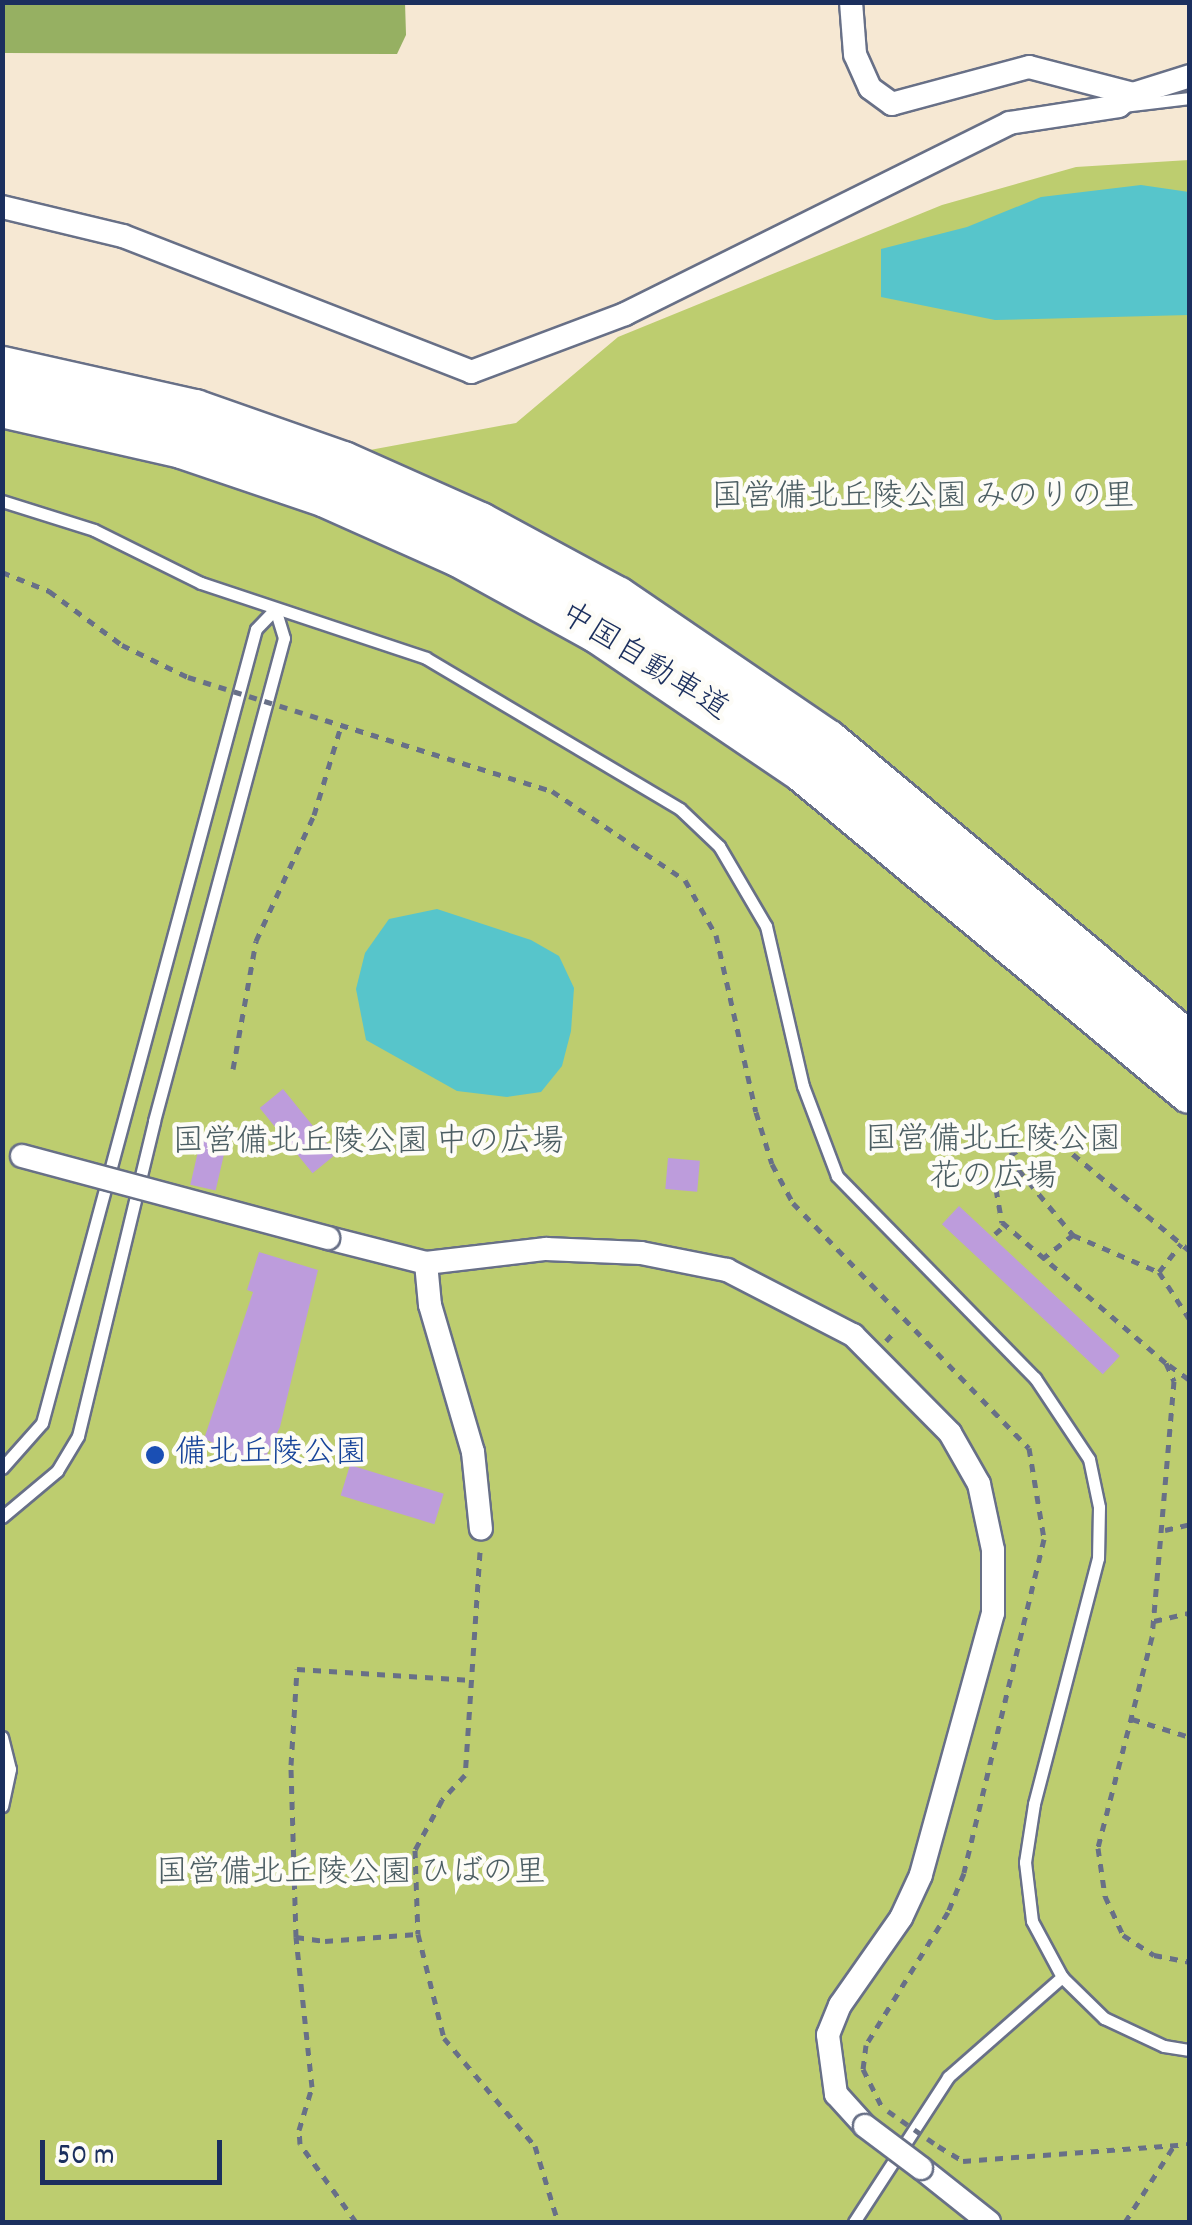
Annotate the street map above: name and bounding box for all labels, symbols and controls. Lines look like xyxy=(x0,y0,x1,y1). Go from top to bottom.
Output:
park label: 国営備北丘陵公園 みのりの里 xyxy=(711,480,1135,518)
street label: 中国自動車道 xyxy=(551,597,735,731)
park label: 国営備北丘陵公園 花の広場 xyxy=(865,1124,1121,1199)
park label: 国営備北丘陵公園 中の広場 xyxy=(172,1125,564,1163)
place label: 備北丘陵公園 xyxy=(175,1436,367,1474)
marker: 備北丘陵公園 xyxy=(144,1444,166,1466)
park label: 国営備北丘陵公園 ひばの里 xyxy=(155,1856,547,1894)
scale bar xyxy=(45,2120,228,2182)
text: 50 m xyxy=(57,2136,115,2179)

